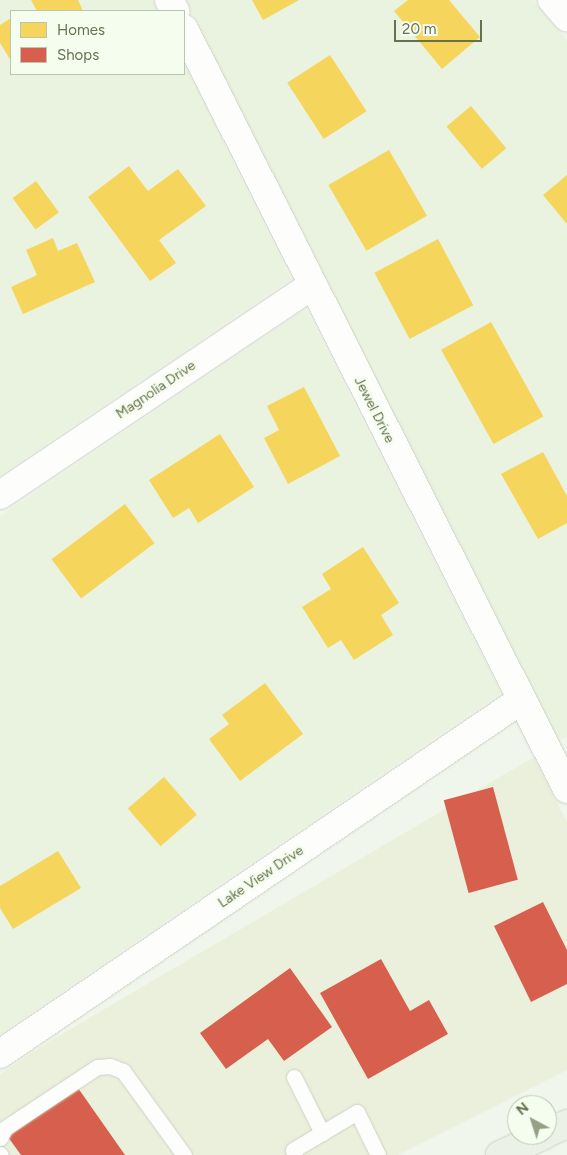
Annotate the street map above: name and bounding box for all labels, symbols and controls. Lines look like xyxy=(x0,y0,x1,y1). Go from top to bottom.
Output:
legend xyxy=(10,10,185,75)
scale bar xyxy=(397,10,484,42)
text: 20 m xyxy=(402,20,436,38)
text: Homes xyxy=(57,21,105,39)
text: Shops xyxy=(57,46,99,64)
street label: Magnolia Drive xyxy=(113,357,199,423)
street label: Jewel Drive xyxy=(350,374,398,446)
street label: Lake View Drive xyxy=(215,842,307,912)
north arrow xyxy=(507,1095,557,1145)
text: N xyxy=(513,1099,532,1119)

